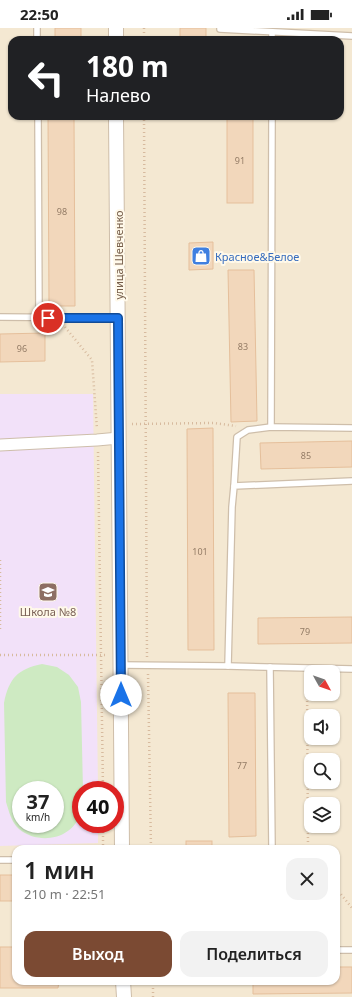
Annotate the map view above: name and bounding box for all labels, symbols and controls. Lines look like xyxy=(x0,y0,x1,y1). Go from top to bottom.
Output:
text: 22:50 xyxy=(20,4,59,24)
text: 180 m xyxy=(86,47,169,85)
icon: left xyxy=(20,52,72,104)
text: Налево xyxy=(86,83,151,107)
house number: 91 xyxy=(235,154,245,167)
house number: 98 xyxy=(57,205,67,218)
street label: улица Шевченко xyxy=(111,210,126,300)
shop icon: Красное&Белое xyxy=(190,245,212,267)
place label: Красное&Белое xyxy=(215,249,299,264)
pin xyxy=(31,301,65,335)
icon: arrive xyxy=(37,307,59,329)
house number: 83 xyxy=(238,340,248,353)
house number: 96 xyxy=(17,342,27,355)
house number: 85 xyxy=(301,449,311,462)
house number: 101 xyxy=(192,545,208,558)
school or university icon: Школа №8 xyxy=(37,581,59,603)
place label: Школа №8 xyxy=(20,604,76,619)
house number: 79 xyxy=(300,625,310,638)
north arrow xyxy=(304,665,340,701)
map controls xyxy=(304,665,340,833)
position arrow xyxy=(100,674,142,716)
button: sound xyxy=(304,709,340,745)
button: search xyxy=(304,753,340,789)
house number: 77 xyxy=(237,759,247,772)
speed limit sign: 40 xyxy=(72,781,124,833)
text: 37 xyxy=(27,788,49,815)
button: layers xyxy=(304,797,340,833)
text: km/h xyxy=(26,810,50,824)
text: 1 мин xyxy=(24,853,95,886)
button: close xyxy=(286,858,328,900)
text: 210 m · 22:51 xyxy=(24,885,105,903)
button: Выход xyxy=(24,931,172,977)
button: Поделиться xyxy=(180,931,328,977)

